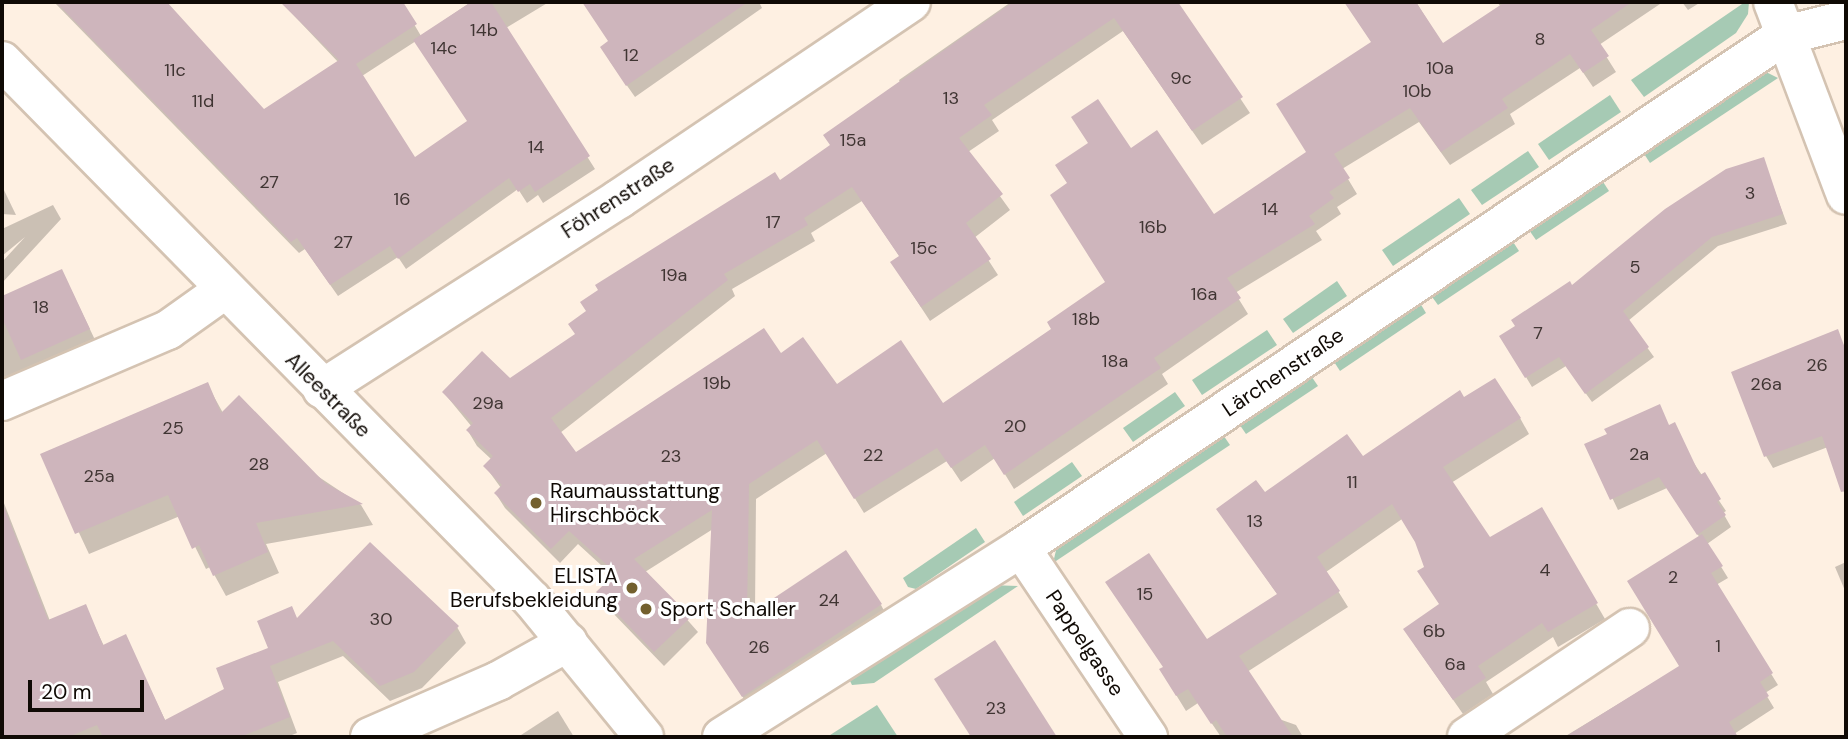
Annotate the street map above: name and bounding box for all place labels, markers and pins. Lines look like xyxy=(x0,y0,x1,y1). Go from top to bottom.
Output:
place label: Raumausstattung Hirschböck xyxy=(550,478,720,528)
marker: Raumausstattung Hirschböck xyxy=(528,495,544,511)
place label: ELISTA Berufsbekleidung xyxy=(450,563,618,613)
marker: ELISTA Berufsbekleidung xyxy=(624,580,640,596)
place label: Sport Schaller xyxy=(660,596,796,622)
marker: Sport Schaller xyxy=(638,601,654,617)

